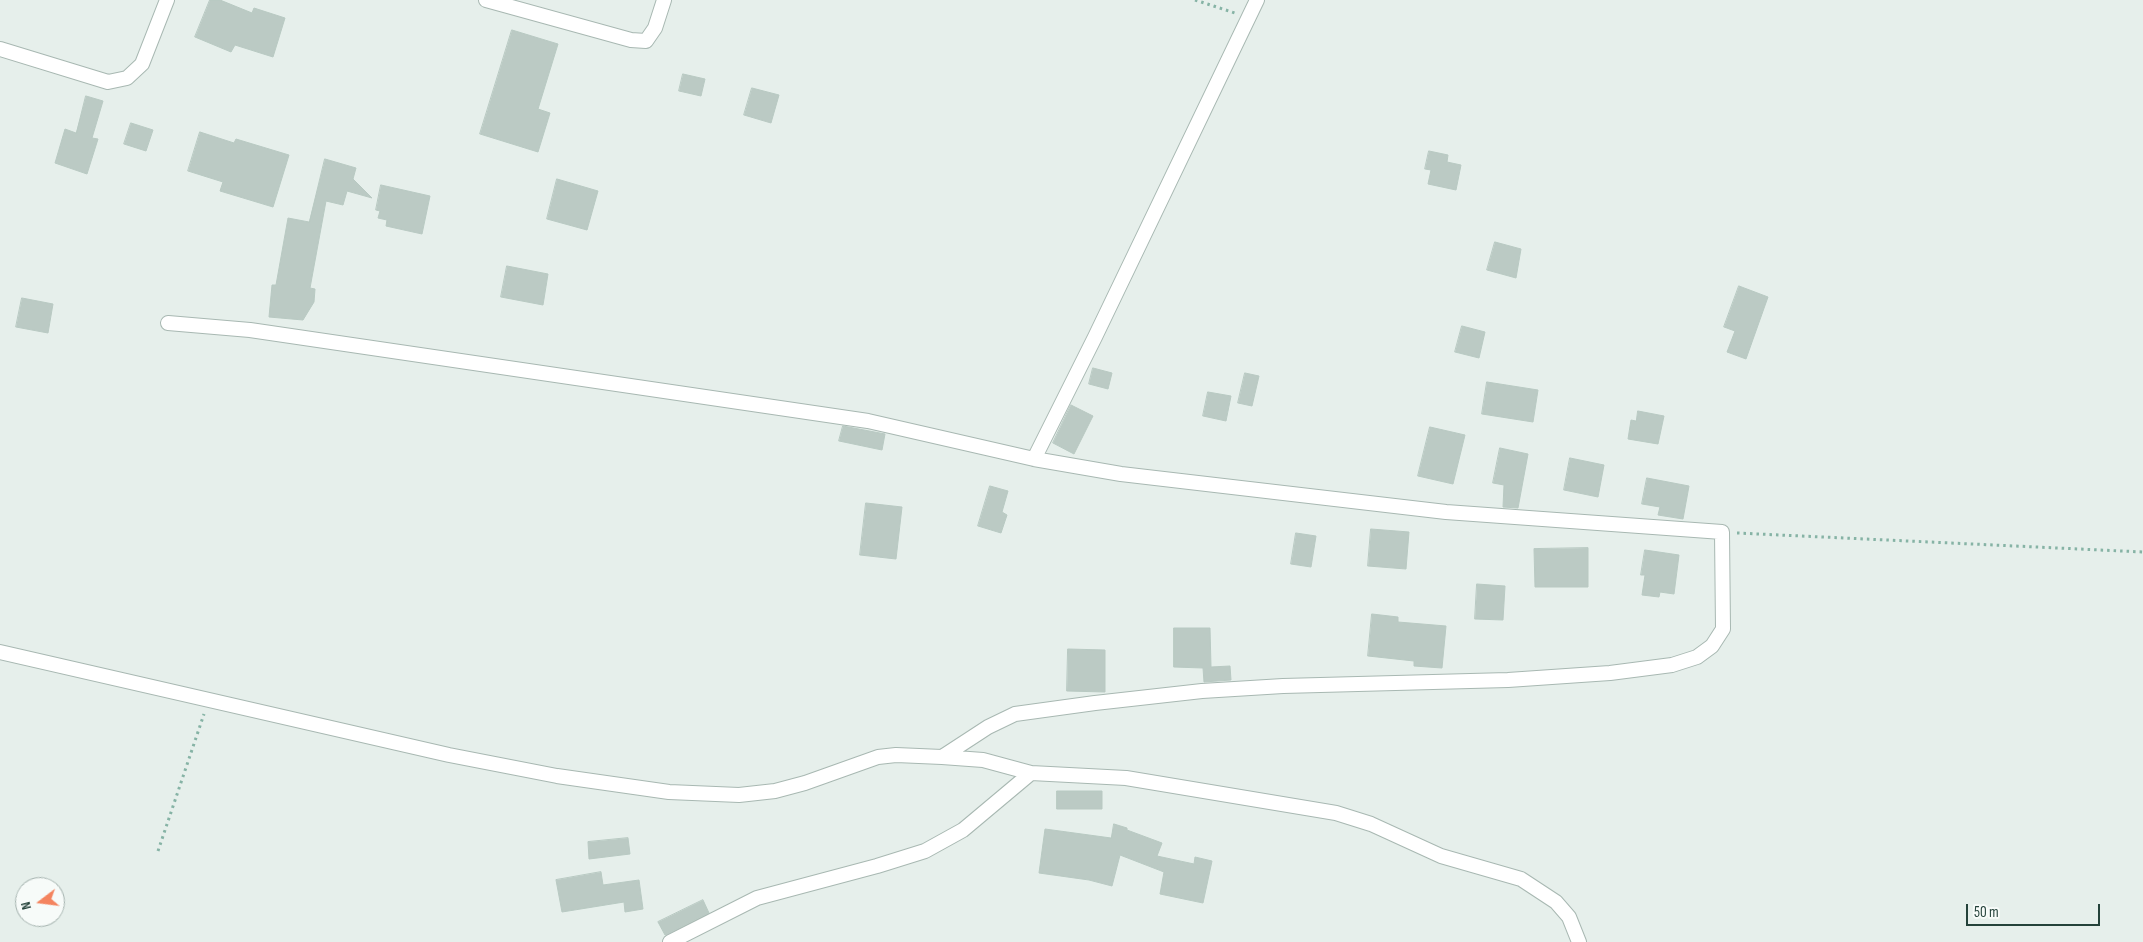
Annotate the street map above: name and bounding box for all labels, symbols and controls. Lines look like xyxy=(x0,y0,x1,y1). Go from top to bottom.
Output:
north arrow xyxy=(15,877,65,927)
scale bar xyxy=(1968,894,2102,926)
text: N xyxy=(17,900,35,912)
text: 50 m xyxy=(1974,903,1999,922)

